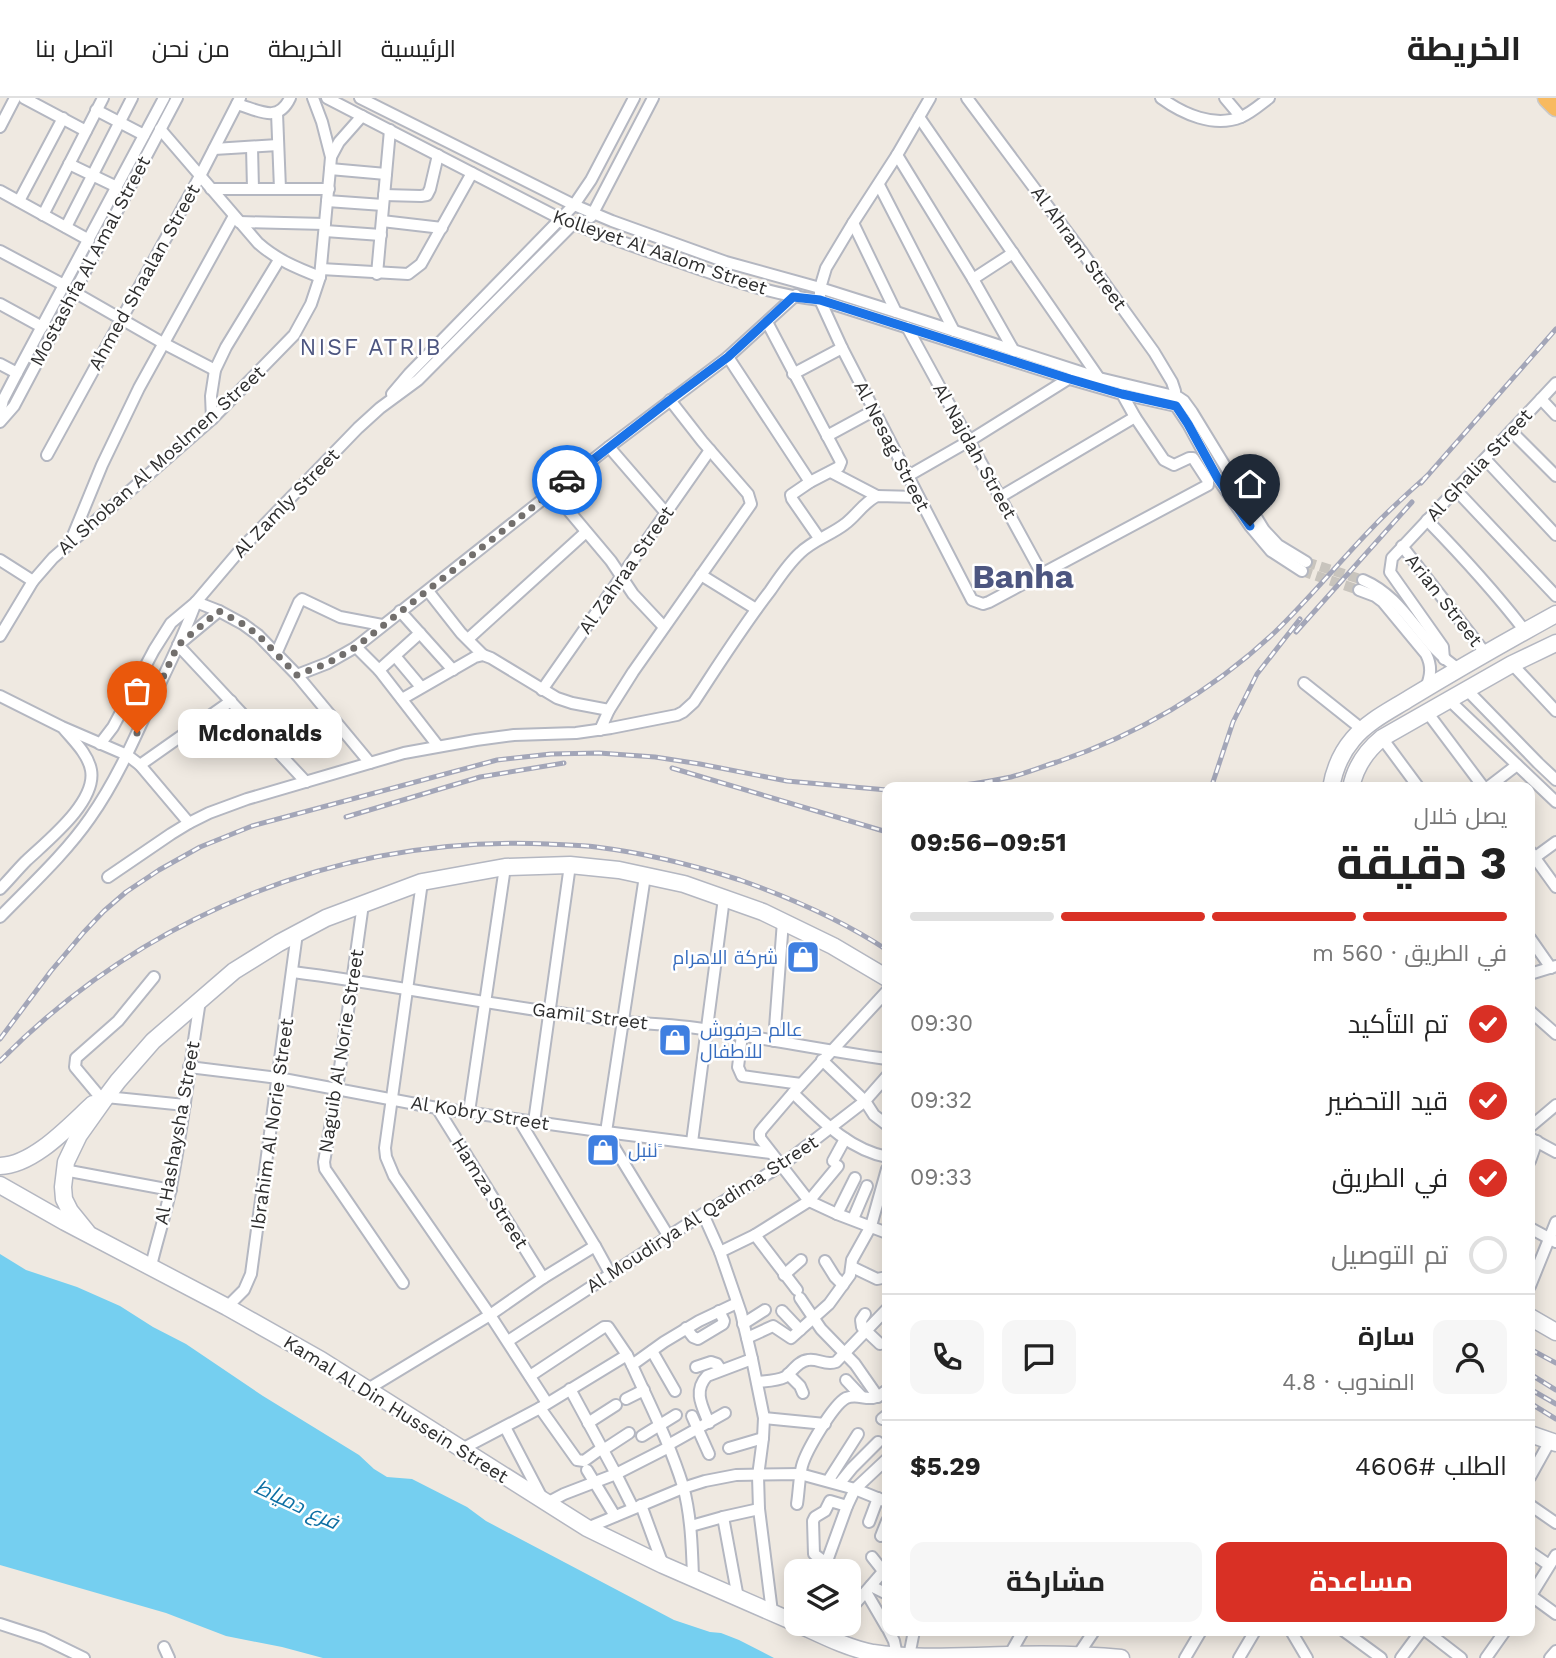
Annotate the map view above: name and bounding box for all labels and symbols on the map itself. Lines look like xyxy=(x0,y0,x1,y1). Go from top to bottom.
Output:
street label: Mostashfa Al Amal Street xyxy=(25,152,155,370)
street label: Ahmed Shaalan Street xyxy=(83,180,205,374)
street label: Al Ahram Street xyxy=(1026,181,1132,315)
street label: Kolleyet Al Aalom Street xyxy=(550,204,770,300)
district label: NISF ATRIB xyxy=(300,334,442,361)
street label: Al Shoban Al Moslmen Street xyxy=(52,361,270,559)
street label: Al Nesag Street xyxy=(849,377,935,515)
street label: Al Najdah Street xyxy=(928,379,1022,523)
street label: Al Ghalia Street xyxy=(1421,404,1537,526)
street label: Al Zamly Street xyxy=(228,443,344,563)
courier xyxy=(532,445,602,515)
pin xyxy=(1220,454,1280,526)
street label: Al Zahraa Street xyxy=(573,502,679,638)
street label: Arian Street xyxy=(1401,549,1487,651)
district label: Banha xyxy=(972,557,1074,596)
pin xyxy=(107,661,167,733)
callout: Mcdonalds xyxy=(179,708,344,758)
shop icon: شركة الاهرام xyxy=(784,938,822,976)
place label: شركة الاهرام xyxy=(672,946,778,971)
street label: Naguib Al Norie Street xyxy=(314,947,368,1154)
street label: Gamil Street xyxy=(531,997,649,1035)
street label: Ibrahim Al Norie Street xyxy=(246,1017,298,1231)
place label: عالم حرفوش للاطفال xyxy=(700,1018,803,1063)
shop icon: عالم حرفوش للاطفال xyxy=(656,1021,694,1059)
street label: Al Hashaysha Street xyxy=(150,1039,204,1227)
street label: Al Kobry Street xyxy=(409,1091,551,1135)
street label: Al Moudirya Al Qadima Street xyxy=(582,1130,822,1298)
shop icon: لنبل ً xyxy=(584,1131,622,1169)
street label: Hamza Street xyxy=(447,1133,533,1253)
place label: لنبل ً xyxy=(628,1139,663,1162)
street label: Kamal Al Din Hussein Street xyxy=(279,1330,513,1488)
water label: فرع دمياط xyxy=(250,1474,344,1537)

